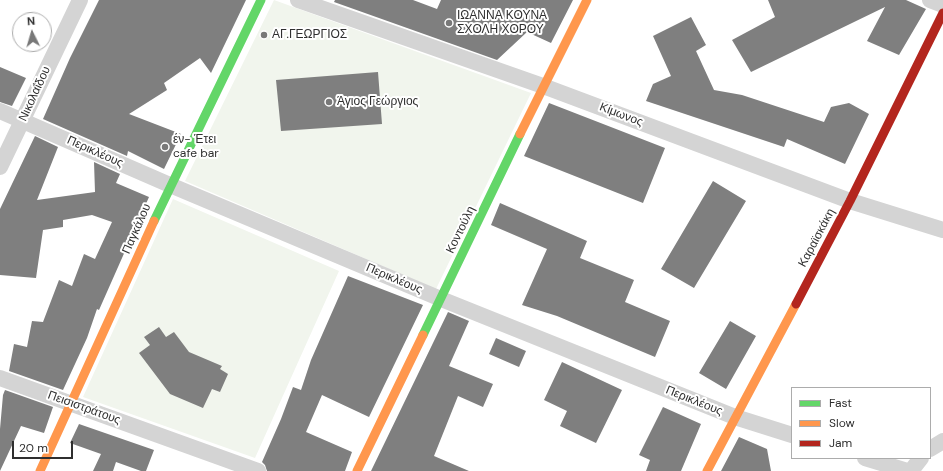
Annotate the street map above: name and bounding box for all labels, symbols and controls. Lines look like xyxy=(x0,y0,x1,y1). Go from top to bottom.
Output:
place label: ΙΩΑΝΝΑ ΚΟΥΝΑ ΣΧΟΛΗ ΧΟΡΟΥ xyxy=(457,9,547,37)
north arrow xyxy=(12,12,52,52)
text: N xyxy=(26,14,36,28)
marker: ΙΩΑΝΝΑ ΚΟΥΝΑ ΣΧΟΛΗ ΧΟΡΟΥ xyxy=(444,18,454,28)
place label: ΑΓ.ΓΕΩΡΓΙΟΣ xyxy=(272,28,347,42)
marker: ΑΓ.ΓΕΩΡΓΙΟΣ xyxy=(259,30,269,40)
street label: Νικολαΐδου xyxy=(16,64,54,124)
place label: Άγιος Γεώργιος xyxy=(337,95,418,109)
marker: Άγιος Γεώργιος xyxy=(324,97,334,107)
street label: Κίμωνος xyxy=(597,100,645,130)
street label: Περικλέους xyxy=(65,133,125,171)
place label: έν- Έτει cafe bar xyxy=(173,133,219,161)
marker: έν- Έτει cafe bar xyxy=(160,142,170,152)
street label: Παγκάλου xyxy=(120,202,154,256)
street label: Κοντούλη xyxy=(443,204,479,256)
street label: Καραϊσκάκη xyxy=(796,206,838,270)
street label: Περικλέους xyxy=(364,261,424,297)
street label: Περικλέους xyxy=(664,383,724,419)
legend xyxy=(791,387,931,459)
street label: Πεισιστράτους xyxy=(46,388,122,428)
text: Fast xyxy=(829,395,852,411)
text: Slow xyxy=(829,415,855,431)
scale bar xyxy=(14,433,75,459)
text: Jam xyxy=(829,435,852,451)
text: 20 m xyxy=(19,440,48,456)

